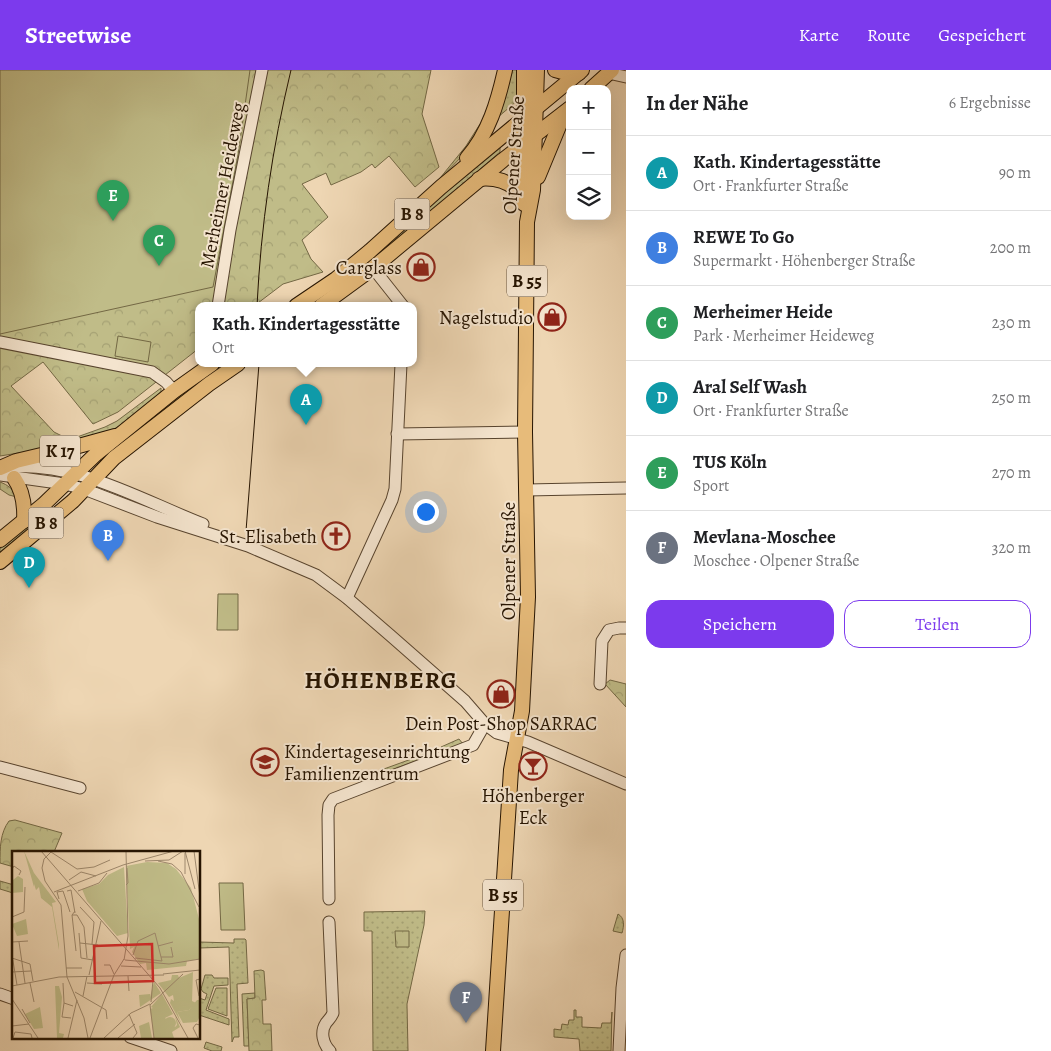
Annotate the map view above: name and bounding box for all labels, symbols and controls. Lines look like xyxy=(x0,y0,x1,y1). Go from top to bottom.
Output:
text: Streetwise xyxy=(25,19,131,51)
text: Karte xyxy=(799,23,839,47)
text: Route xyxy=(867,23,910,47)
text: Gespeichert xyxy=(938,23,1026,47)
map controls xyxy=(566,85,611,220)
button: + xyxy=(566,85,611,130)
text: In der Nähe xyxy=(646,89,748,117)
text: 6 Ergebnisse xyxy=(949,92,1031,114)
street label: Olpener Straße xyxy=(497,95,531,215)
street label: Merheimer Heideweg xyxy=(194,100,252,270)
button: − xyxy=(566,130,611,175)
text: Kath. Kindertagesstätte xyxy=(693,149,881,175)
text: A xyxy=(657,162,667,184)
text: 90 m xyxy=(999,162,1031,184)
button: layers xyxy=(566,175,611,220)
text: Ort · Frankfurter Straße xyxy=(693,175,849,197)
pin: E xyxy=(97,180,129,221)
road number: B 8 xyxy=(394,198,430,230)
text: REWE To Go xyxy=(693,224,794,250)
pin: C xyxy=(143,225,175,266)
text: B xyxy=(657,237,667,259)
text: 200 m xyxy=(990,237,1031,259)
text: Supermarkt · Höhenberger Straße xyxy=(693,250,915,272)
shop icon: Carglass xyxy=(406,252,436,282)
place label: Carglass xyxy=(336,255,402,281)
road number: B 55 xyxy=(507,266,547,297)
text: Merheimer Heide xyxy=(693,299,833,325)
popup xyxy=(195,302,417,367)
shop icon: Nagelstudio xyxy=(537,302,567,332)
place label: Nagelstudio xyxy=(439,305,533,331)
text: Kath. Kindertagesstätte xyxy=(212,311,400,337)
text: C xyxy=(657,312,667,334)
text: 230 m xyxy=(992,312,1031,334)
text: Park · Merheimer Heideweg xyxy=(693,325,874,347)
text: Ort xyxy=(212,337,235,359)
text: Aral Self Wash xyxy=(693,374,807,400)
pin: A xyxy=(290,384,322,425)
text: D xyxy=(656,387,668,409)
text: 250 m xyxy=(992,387,1031,409)
text: Ort · Frankfurter Straße xyxy=(693,400,849,422)
road number: K 17 xyxy=(40,436,80,466)
text: TUS Köln xyxy=(693,449,767,475)
text: E xyxy=(657,462,667,484)
text: 270 m xyxy=(992,462,1031,484)
text: Sport xyxy=(693,475,729,497)
your location xyxy=(413,499,439,525)
street label: Olpener Straße xyxy=(496,502,522,620)
road number: B 8 xyxy=(28,508,64,538)
pin: B xyxy=(92,520,124,561)
church icon: St. Elisabeth xyxy=(321,521,351,551)
place label: St. Elisabeth xyxy=(219,524,317,550)
text: Mevlana-Moschee xyxy=(693,524,836,550)
text: F xyxy=(658,537,666,559)
text: 320 m xyxy=(992,537,1031,559)
pin: D xyxy=(13,547,45,588)
text: Moschee · Olpener Straße xyxy=(693,550,859,572)
button: Speichern xyxy=(646,600,834,648)
button: Teilen xyxy=(844,600,1031,648)
district label: HÖHENBERG xyxy=(304,664,458,696)
shop icon: Dein Post-Shop SARRAC xyxy=(486,679,516,709)
place label: Dein Post-Shop SARRAC xyxy=(405,711,597,737)
place label: Kindertageseinrichtung Familienzentrum xyxy=(284,739,471,787)
school or university icon: Kindertageseinrichtung Familienzentrum xyxy=(250,747,280,777)
bar icon: Höhenberger Eck xyxy=(518,751,548,781)
place label: Höhenberger Eck xyxy=(481,783,585,831)
inset map xyxy=(12,851,200,1038)
road number: B 55 xyxy=(483,880,523,910)
pin: F xyxy=(450,982,482,1023)

